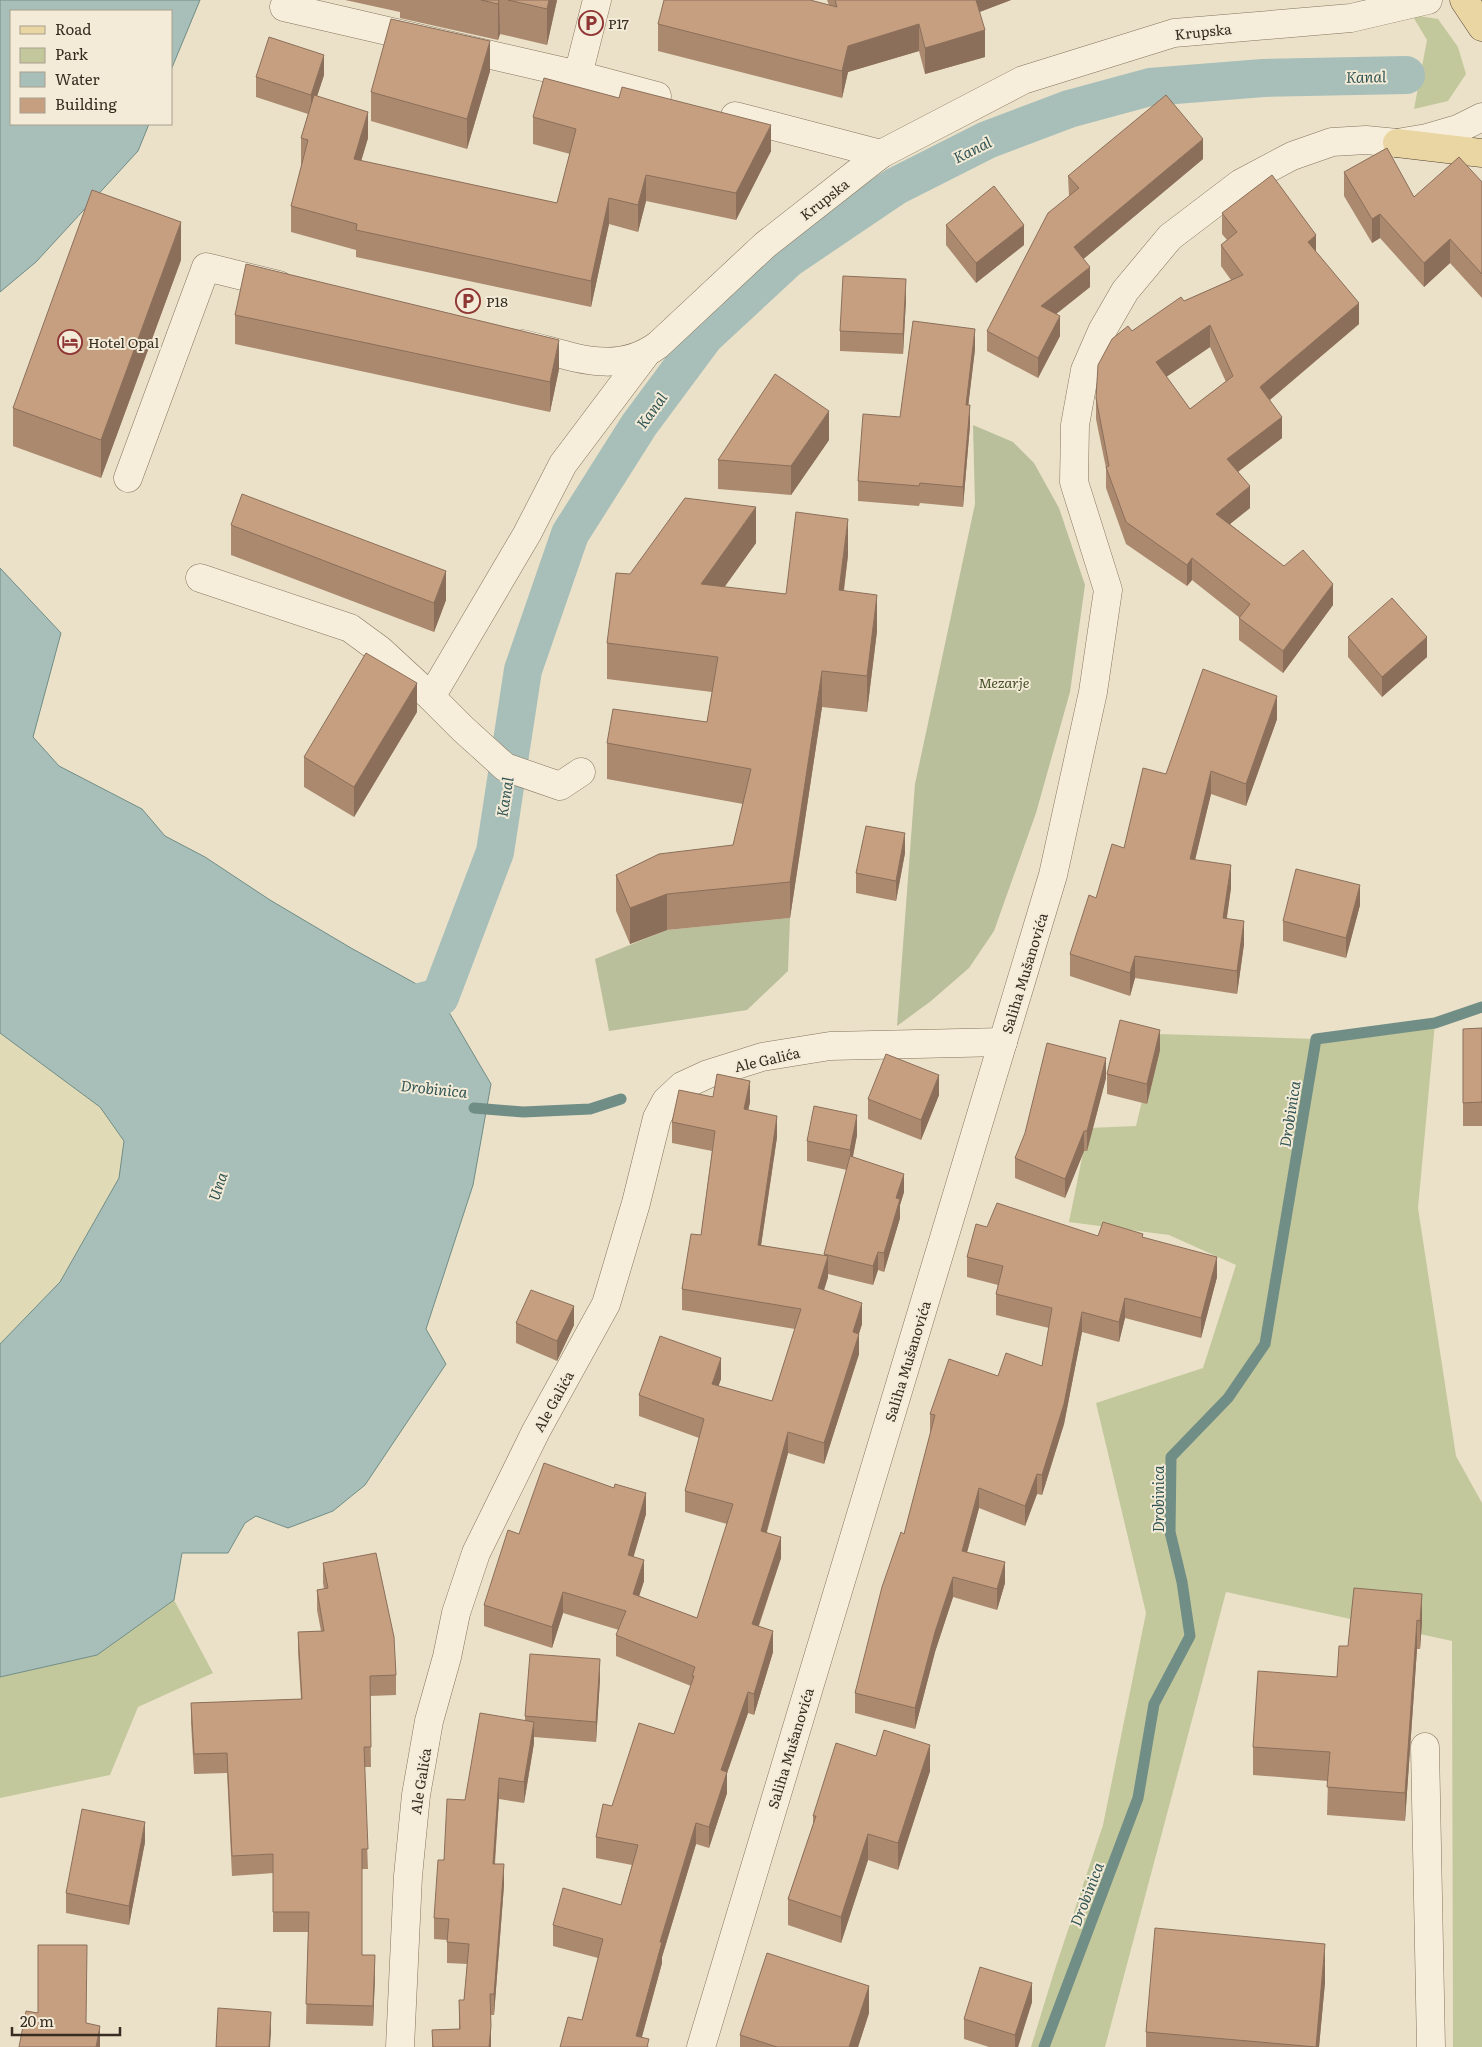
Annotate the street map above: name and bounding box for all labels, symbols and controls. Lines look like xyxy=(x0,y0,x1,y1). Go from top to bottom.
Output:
legend xyxy=(10,10,172,125)
parking icon: P17 xyxy=(578,10,604,36)
place label: P17 xyxy=(608,13,629,33)
text: Road xyxy=(55,17,91,40)
street label: Krupska xyxy=(1174,18,1233,44)
text: Park xyxy=(55,42,89,65)
water label: Kanal xyxy=(1346,64,1387,88)
text: Water xyxy=(55,67,100,90)
text: Building xyxy=(55,92,117,115)
water label: Kanal xyxy=(949,130,996,168)
street label: Krupska xyxy=(795,173,853,224)
parking icon: P18 xyxy=(455,288,481,314)
place label: P18 xyxy=(486,291,508,311)
hotel icon: Hotel Opal xyxy=(57,329,83,355)
place label: Hotel Opal xyxy=(88,332,160,352)
water label: Kanal xyxy=(630,386,673,433)
park label: Mezarje xyxy=(978,672,1030,692)
water label: Kanal xyxy=(489,775,519,819)
street label: Saliha Mušanovića xyxy=(996,910,1052,1036)
street label: Ale Galića xyxy=(732,1042,802,1076)
water label: Drobinica xyxy=(399,1073,469,1103)
water label: Drobinica xyxy=(1272,1079,1306,1149)
water label: Una xyxy=(201,1168,233,1203)
street label: Saliha Mušanovića xyxy=(879,1298,935,1424)
street label: Ale Galića xyxy=(528,1367,578,1435)
water label: Drobinica xyxy=(1146,1465,1169,1533)
street label: Saliha Mušanovića xyxy=(762,1685,818,1811)
street label: Ale Galića xyxy=(405,1746,435,1816)
water label: Drobinica xyxy=(1063,1858,1109,1929)
scale bar xyxy=(12,2004,120,2036)
text: 20 m xyxy=(20,2009,54,2032)

